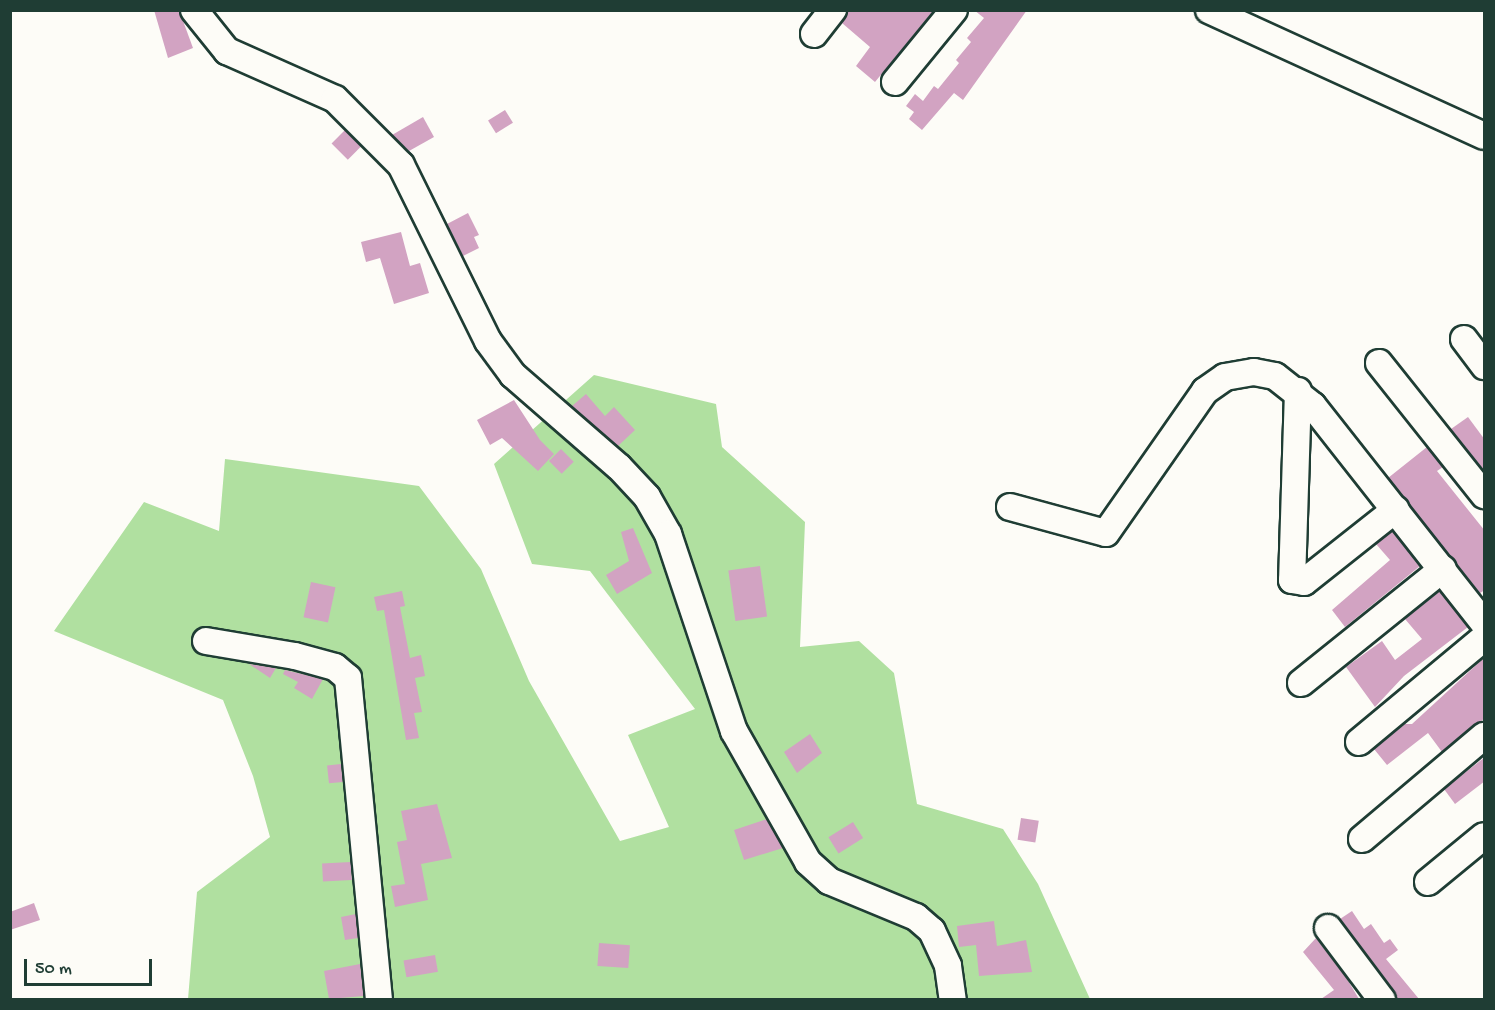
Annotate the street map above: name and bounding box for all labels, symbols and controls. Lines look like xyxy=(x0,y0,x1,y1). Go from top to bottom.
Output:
scale bar xyxy=(27,947,154,985)
text: 50 m xyxy=(35,959,72,980)

